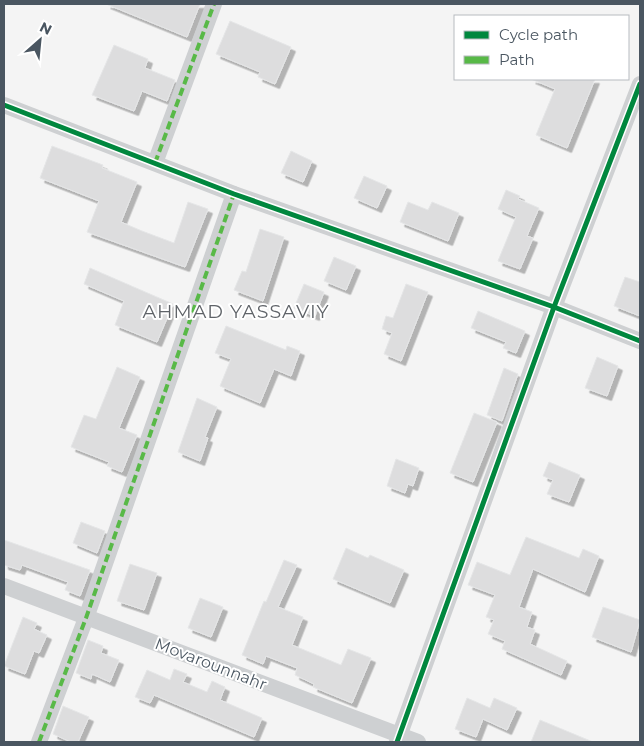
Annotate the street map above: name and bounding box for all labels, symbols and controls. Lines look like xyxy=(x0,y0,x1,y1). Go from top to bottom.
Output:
north arrow xyxy=(15,15,65,65)
legend xyxy=(454,15,629,80)
text: N xyxy=(37,18,55,39)
text: Cycle path xyxy=(499,25,578,44)
text: Path xyxy=(499,50,535,69)
district label: AHMAD YASSAVIY xyxy=(142,300,330,323)
street label: Movarounnahr xyxy=(152,634,270,694)

